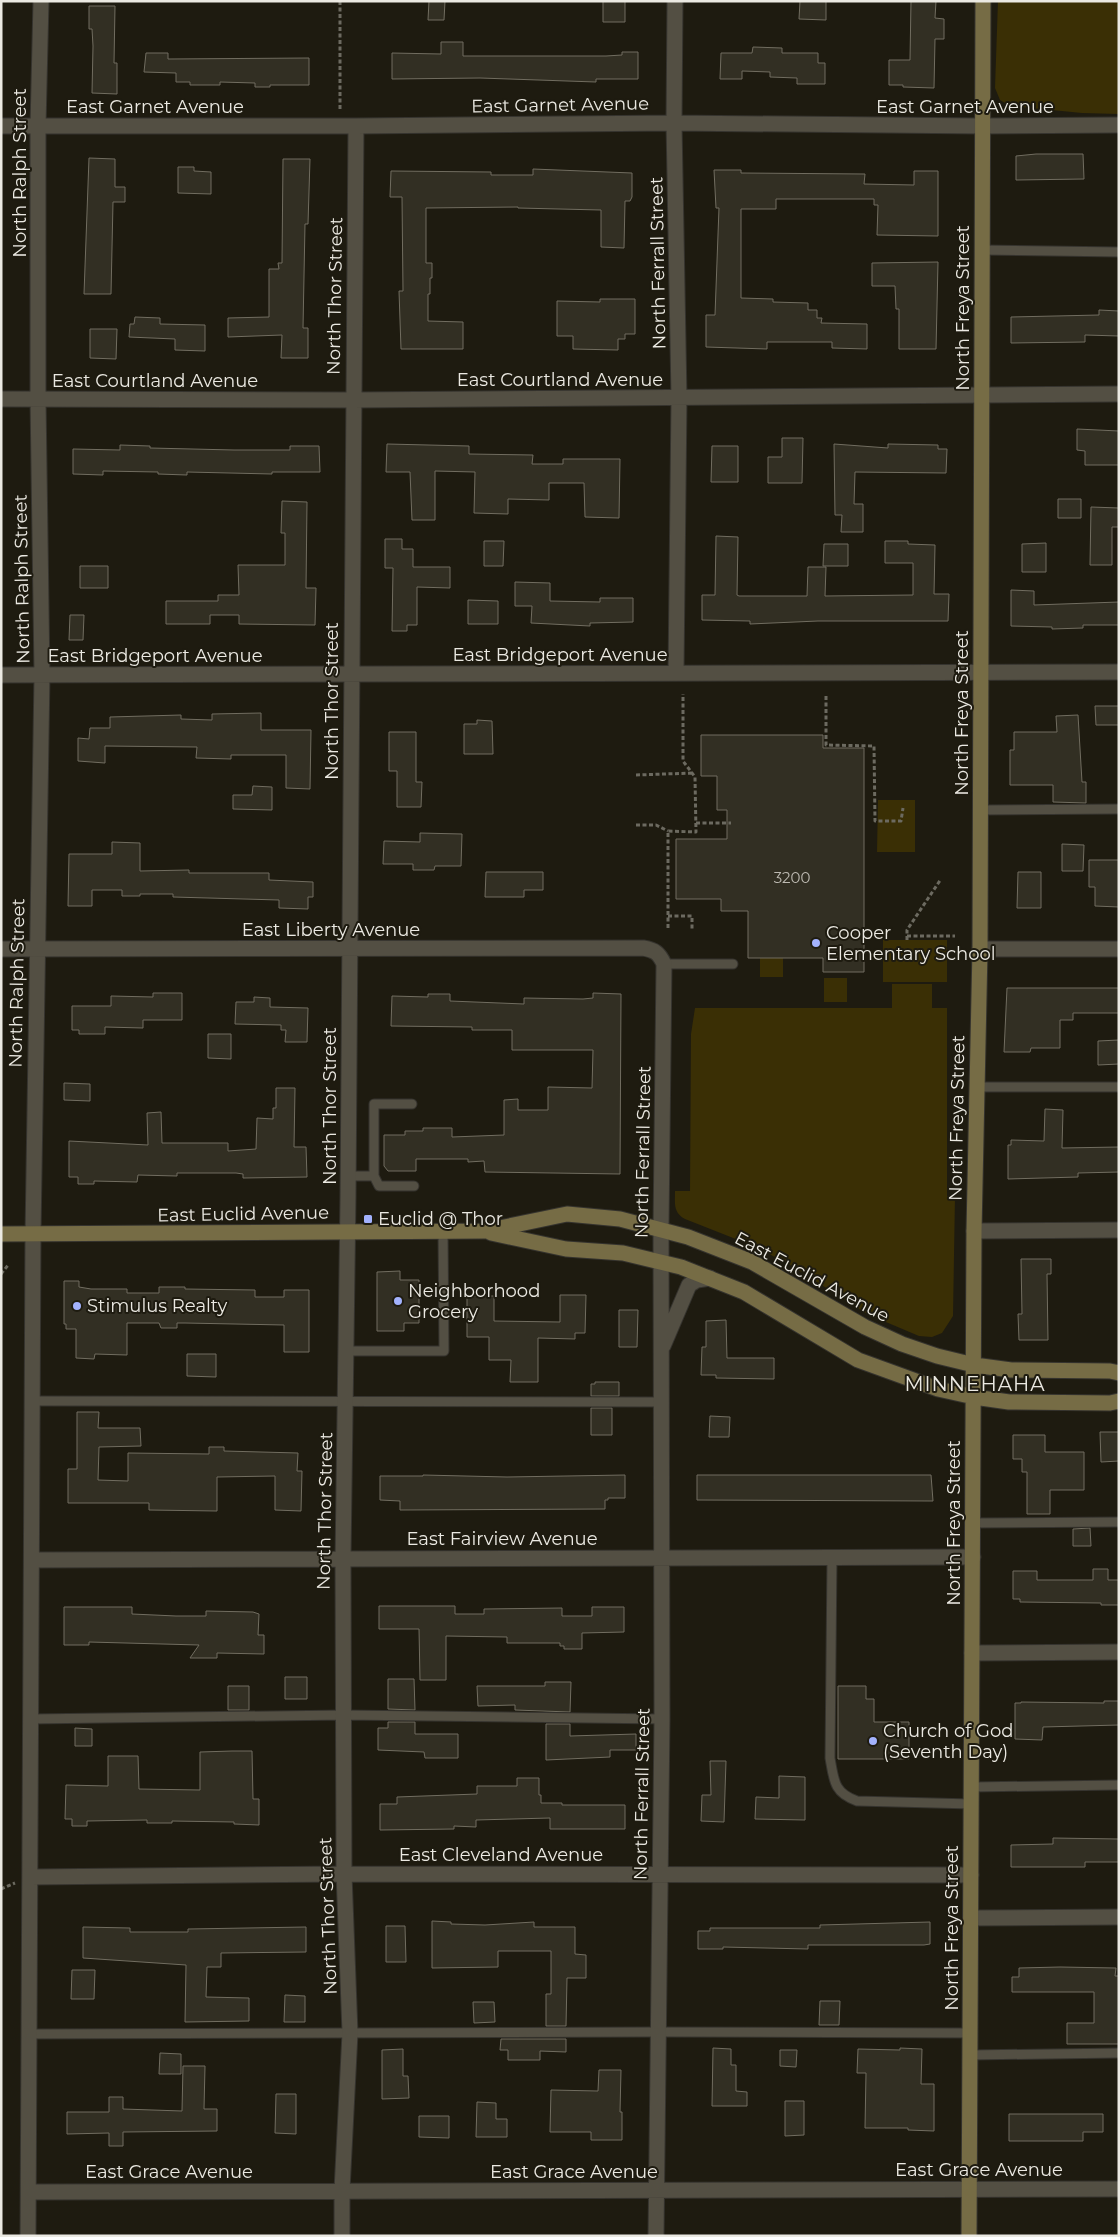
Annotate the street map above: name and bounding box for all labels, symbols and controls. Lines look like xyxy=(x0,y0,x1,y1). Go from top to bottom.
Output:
street label: North Ralph Street xyxy=(9,88,31,258)
street label: East Garnet Avenue xyxy=(471,92,649,118)
street label: East Garnet Avenue xyxy=(66,96,244,118)
street label: East Garnet Avenue xyxy=(876,96,1054,118)
street label: North Ferrall Street xyxy=(645,177,671,349)
street label: North Thor Street xyxy=(323,217,347,375)
street label: North Freya Street xyxy=(952,225,974,391)
street label: East Courtland Avenue xyxy=(457,369,663,391)
street label: East Courtland Avenue xyxy=(52,370,258,392)
street label: North Ralph Street xyxy=(10,494,34,664)
street label: North Thor Street xyxy=(321,622,343,780)
street label: North Freya Street xyxy=(951,630,973,796)
street label: East Bridgeport Avenue xyxy=(452,644,668,666)
street label: East Bridgeport Avenue xyxy=(47,645,263,667)
house number: 3200 xyxy=(774,868,810,887)
street label: North Ralph Street xyxy=(5,898,29,1068)
street label: East Liberty Avenue xyxy=(242,919,420,941)
place label: Cooper Elementary School xyxy=(826,922,996,965)
marker: Cooper Elementary School xyxy=(810,937,822,949)
street label: North Thor Street xyxy=(319,1027,341,1185)
street label: North Freya Street xyxy=(945,1035,969,1201)
street label: North Ferrall Street xyxy=(630,1066,656,1238)
street label: East Euclid Avenue xyxy=(157,1201,329,1226)
place label: Euclid @ Thor xyxy=(378,1208,503,1230)
marker: Euclid @ Thor xyxy=(362,1213,374,1225)
street label: East Euclid Avenue xyxy=(731,1227,893,1327)
place label: Neighborhood Grocery xyxy=(408,1280,540,1323)
place label: Stimulus Realty xyxy=(87,1295,227,1317)
marker: Neighborhood Grocery xyxy=(392,1295,404,1307)
marker: Stimulus Realty xyxy=(71,1300,83,1312)
district label: MINNEHAHA xyxy=(904,1372,1046,1396)
street label: North Thor Street xyxy=(313,1432,337,1590)
street label: North Freya Street xyxy=(943,1440,965,1606)
street label: East Fairview Avenue xyxy=(406,1528,598,1550)
street label: North Ferrall Street xyxy=(629,1708,655,1880)
place label: Church of God (Seventh Day) xyxy=(883,1720,1013,1763)
marker: Church of God (Seventh Day) xyxy=(867,1735,879,1747)
street label: North Thor Street xyxy=(314,1837,342,1995)
street label: East Cleveland Avenue xyxy=(399,1844,603,1866)
street label: North Freya Street xyxy=(941,1845,963,2011)
street label: East Grace Avenue xyxy=(895,2159,1063,2181)
street label: East Grace Avenue xyxy=(85,2161,253,2183)
street label: East Grace Avenue xyxy=(490,2161,658,2183)

